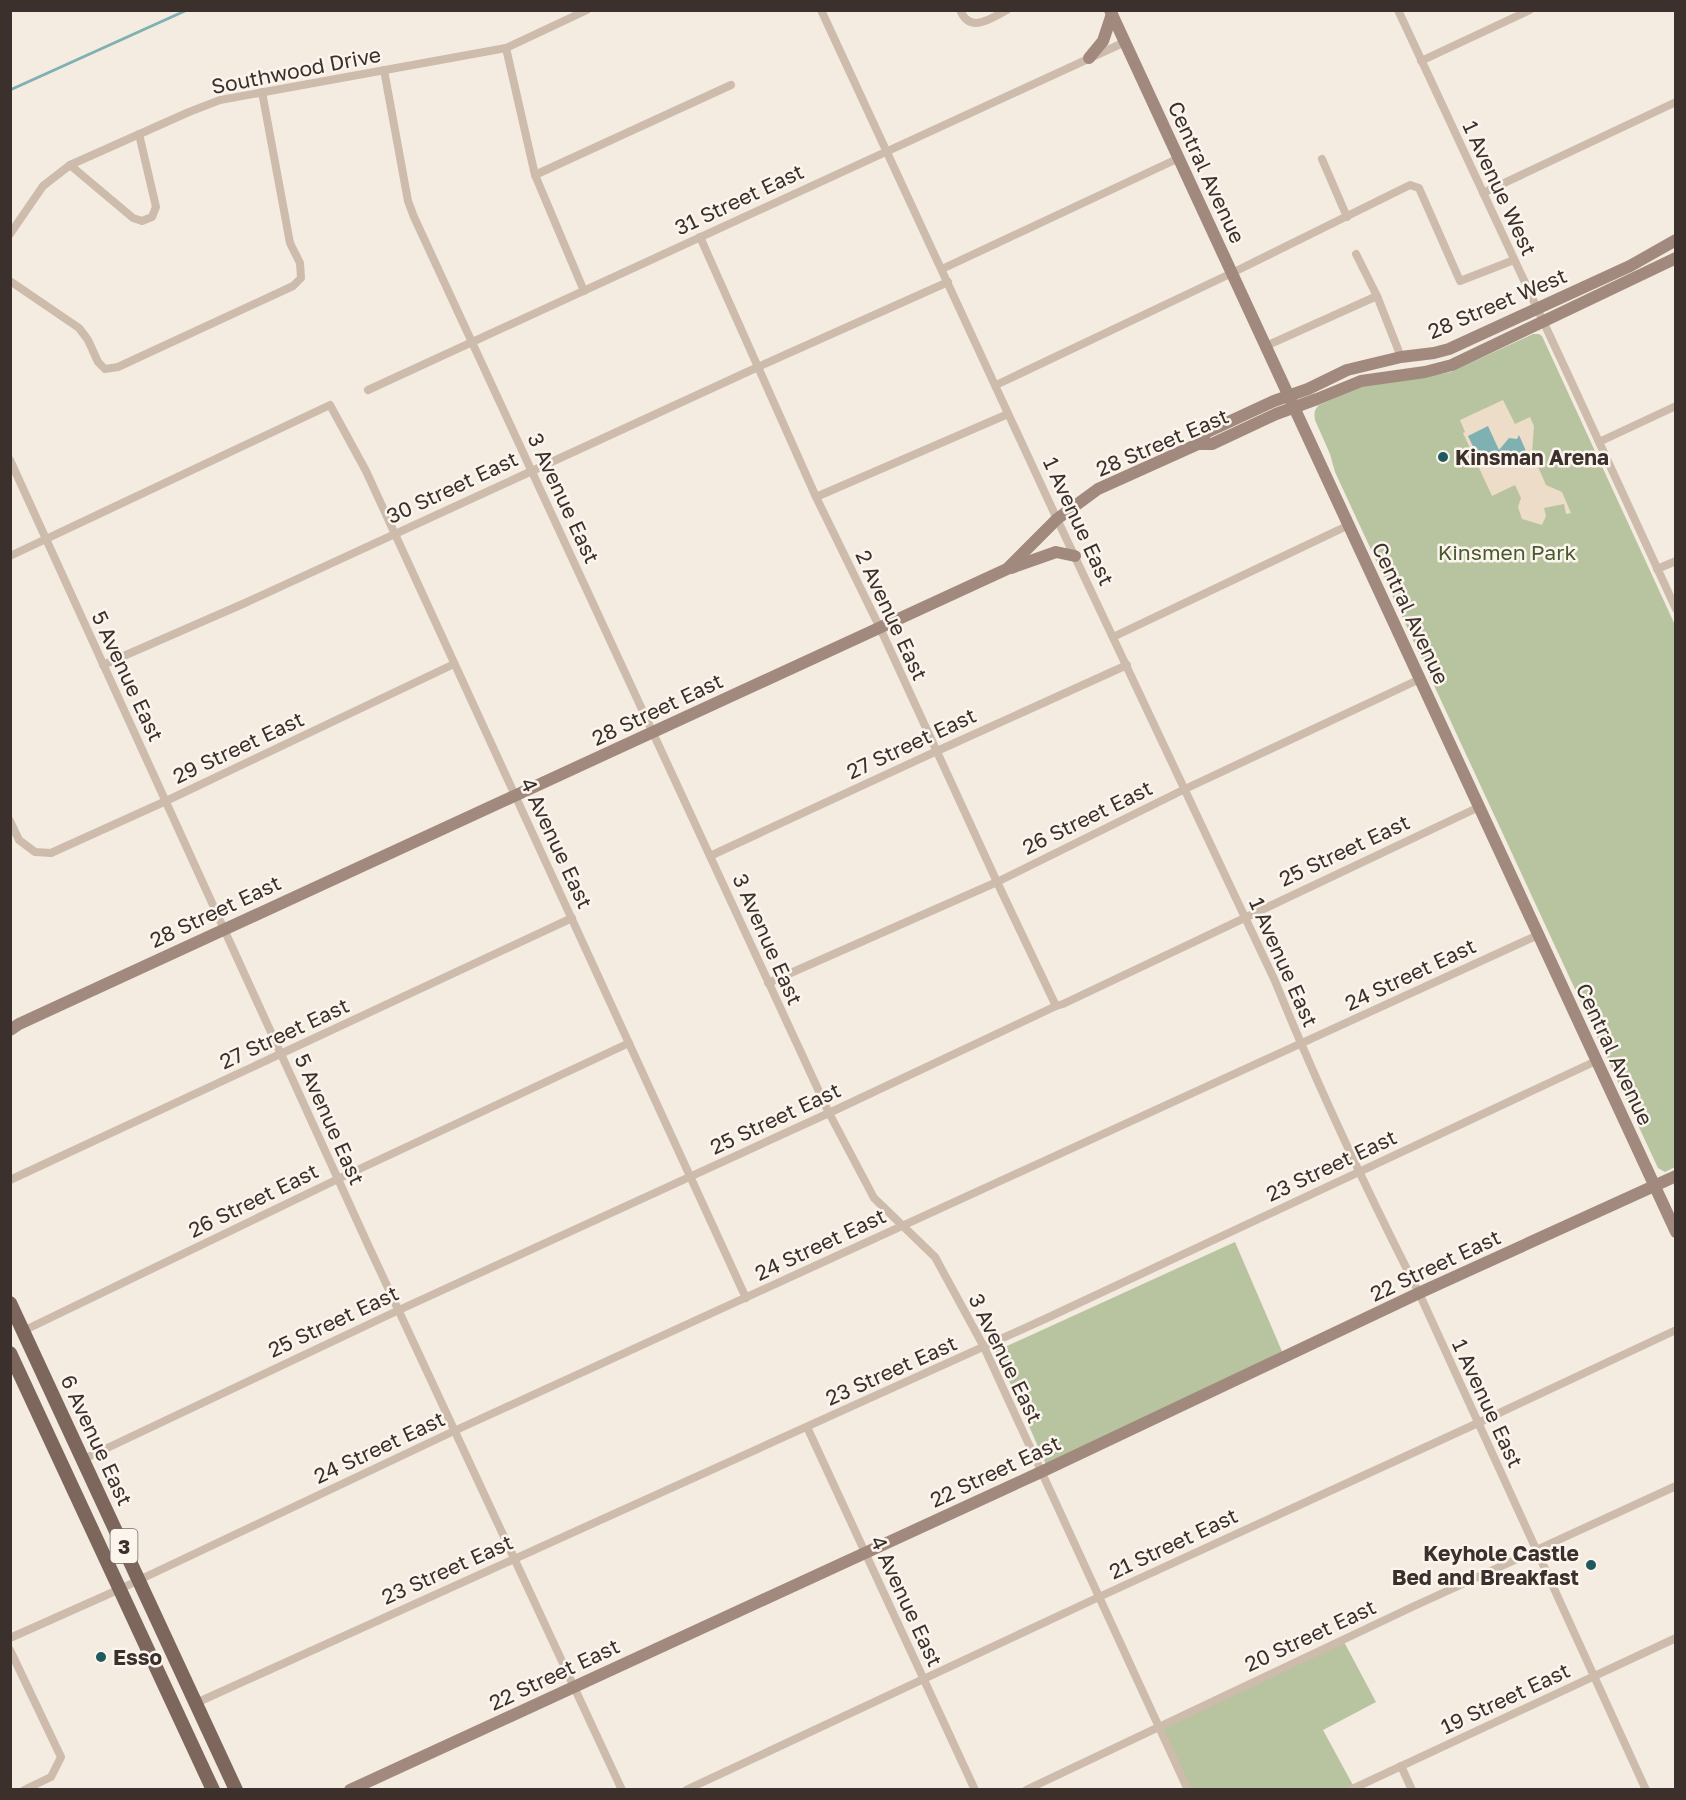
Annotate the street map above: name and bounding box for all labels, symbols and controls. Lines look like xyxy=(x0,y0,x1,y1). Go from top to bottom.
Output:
street label: Southwood Drive xyxy=(209,41,383,99)
street label: Central Avenue xyxy=(1163,97,1251,247)
street label: 1 Avenue West xyxy=(1457,116,1543,260)
street label: 31 Street East xyxy=(670,158,808,240)
street label: 28 Street West xyxy=(1423,262,1571,344)
street label: 28 Street East xyxy=(1092,402,1232,482)
street label: 3 Avenue East xyxy=(522,429,606,567)
place label: Kinsman Arena xyxy=(1455,444,1609,470)
street label: 30 Street East xyxy=(382,445,522,529)
marker: Kinsman Arena xyxy=(1436,450,1450,464)
street label: 1 Avenue East xyxy=(1038,453,1120,589)
street label: Central Avenue xyxy=(1367,538,1455,688)
park label: Kinsmen Park xyxy=(1438,539,1576,565)
street label: 2 Avenue East xyxy=(850,546,934,684)
street label: 5 Avenue East xyxy=(86,607,170,745)
street label: 28 Street East xyxy=(587,667,727,751)
street label: 27 Street East xyxy=(842,702,980,784)
street label: 29 Street East xyxy=(168,705,308,789)
street label: 4 Avenue East xyxy=(515,773,599,913)
street label: 26 Street East xyxy=(1018,774,1156,860)
street label: 25 Street East xyxy=(1275,808,1413,892)
street label: 28 Street East xyxy=(145,869,285,953)
street label: 3 Avenue East xyxy=(727,869,809,1009)
street label: 1 Avenue East xyxy=(1244,893,1324,1031)
street label: 24 Street East xyxy=(1340,932,1480,1016)
street label: Central Avenue xyxy=(1571,979,1659,1129)
street label: 27 Street East xyxy=(215,992,353,1074)
street label: 5 Avenue East xyxy=(289,1049,371,1189)
street label: 25 Street East xyxy=(706,1076,844,1160)
street label: 23 Street East xyxy=(1262,1123,1400,1207)
street label: 26 Street East xyxy=(184,1157,322,1243)
street label: 24 Street East xyxy=(750,1202,890,1286)
street label: 22 Street East xyxy=(1366,1223,1504,1307)
street label: 25 Street East xyxy=(264,1279,402,1363)
street label: 3 Avenue East xyxy=(963,1289,1049,1427)
street label: 23 Street East xyxy=(821,1329,961,1411)
street label: 1 Avenue East xyxy=(1447,1335,1529,1471)
street label: 6 Avenue East xyxy=(55,1370,139,1510)
street label: 24 Street East xyxy=(309,1405,449,1489)
street label: 22 Street East xyxy=(926,1429,1064,1513)
street label: 21 Street East xyxy=(1105,1502,1241,1584)
street label: 23 Street East xyxy=(377,1528,517,1610)
road number: 3 xyxy=(110,1529,138,1563)
street label: 4 Avenue East xyxy=(865,1531,949,1671)
place label: Keyhole Castle Bed and Breakfast xyxy=(1392,1540,1579,1590)
marker: Keyhole Castle Bed and Breakfast xyxy=(1584,1558,1598,1572)
street label: 20 Street East xyxy=(1240,1593,1380,1677)
street label: 22 Street East xyxy=(485,1632,623,1716)
place label: Esso xyxy=(113,1644,162,1670)
marker: Esso xyxy=(94,1650,108,1664)
street label: 19 Street East xyxy=(1436,1657,1574,1739)

